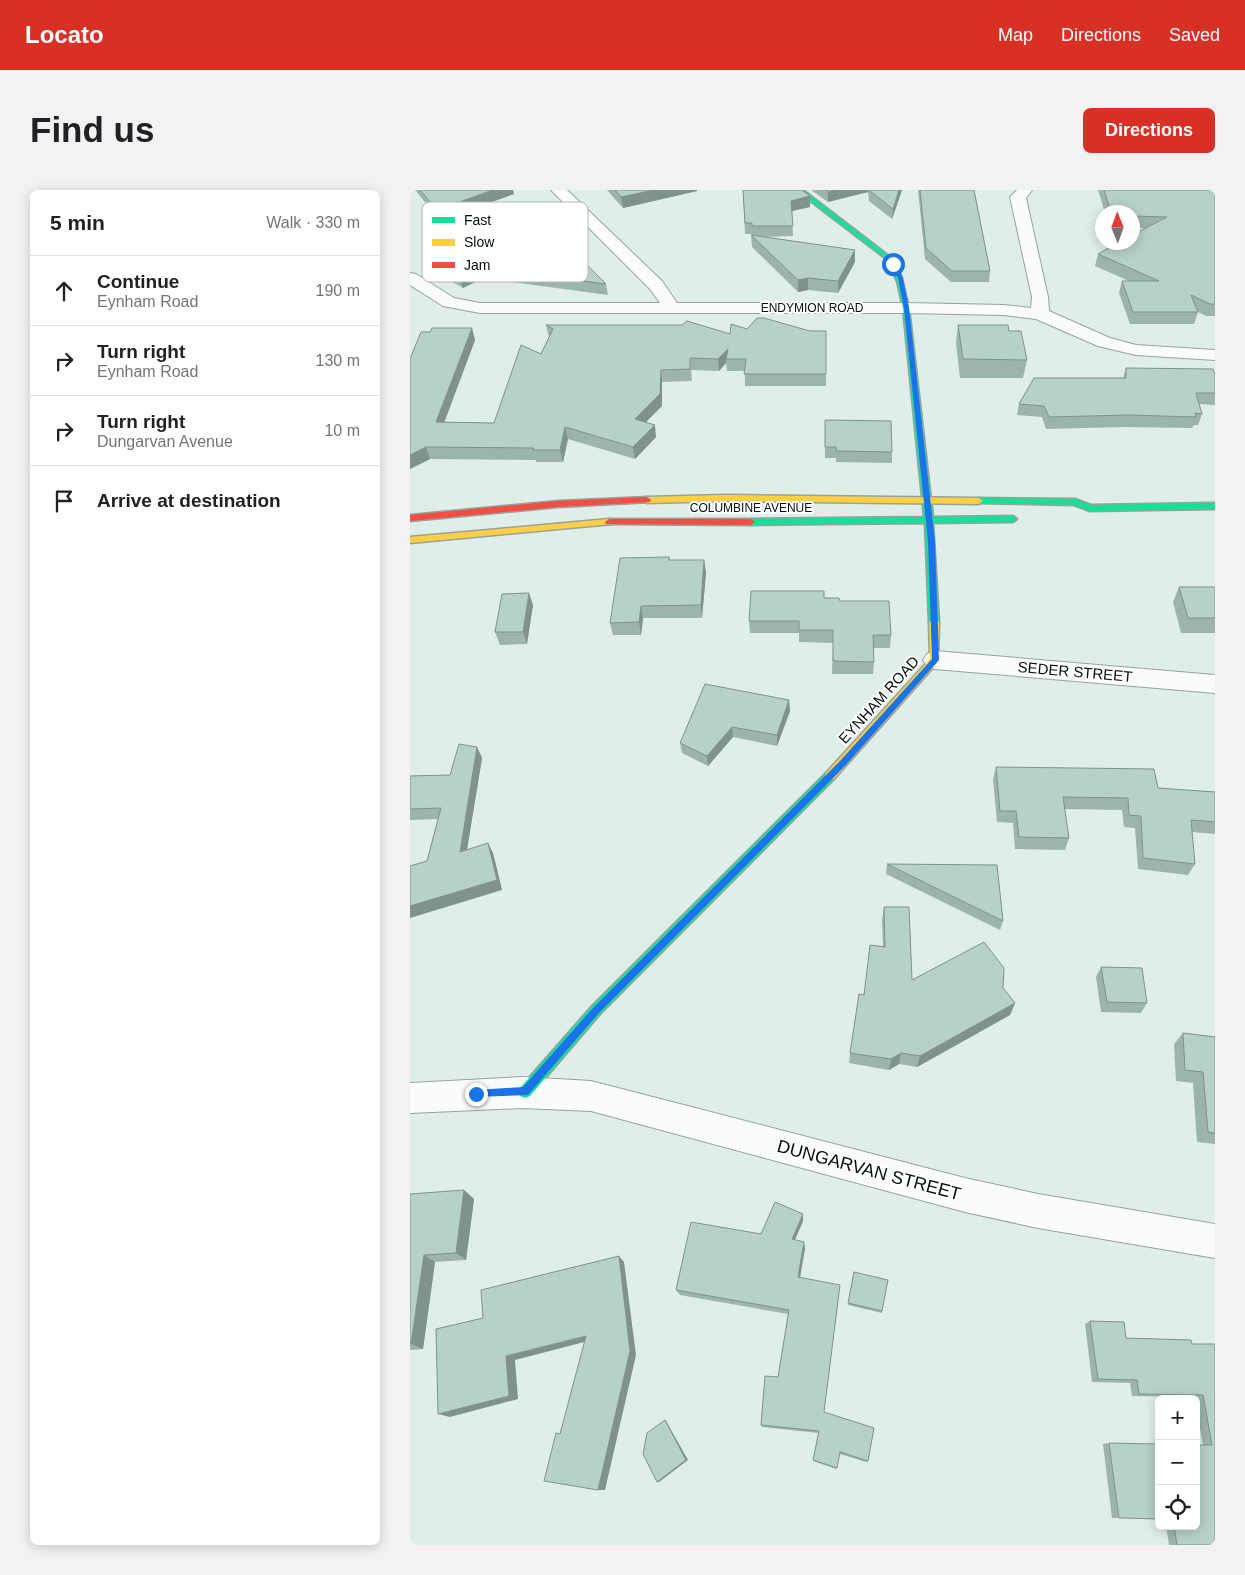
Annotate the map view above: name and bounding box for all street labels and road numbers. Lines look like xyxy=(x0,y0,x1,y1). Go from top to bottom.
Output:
street label: ENDYMION ROAD xyxy=(761,301,864,315)
street label: COLUMBINE AVENUE xyxy=(690,501,812,515)
street label: EYNHAM ROAD xyxy=(835,652,922,747)
street label: SEDER STREET xyxy=(1017,658,1133,685)
street label: DUNGARVAN STREET xyxy=(775,1136,963,1204)

